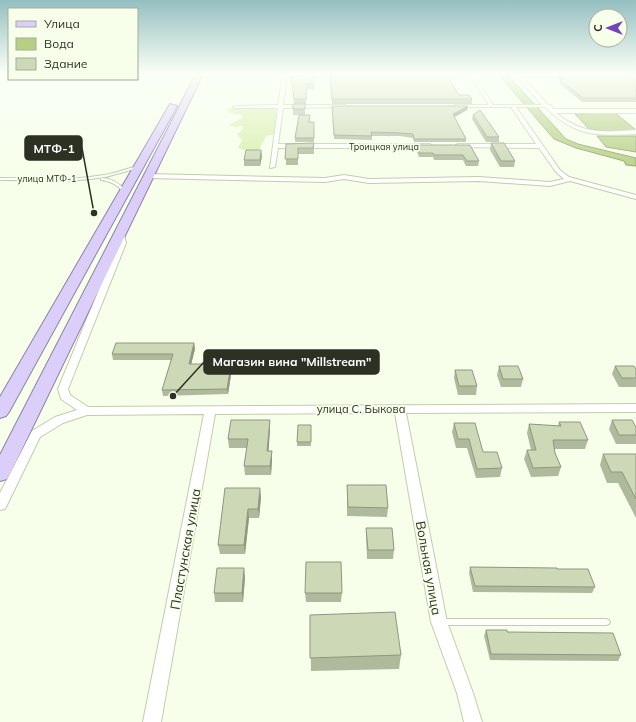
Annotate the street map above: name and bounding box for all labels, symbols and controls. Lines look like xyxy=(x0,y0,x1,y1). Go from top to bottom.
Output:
legend xyxy=(8,8,138,80)
north arrow xyxy=(588,8,628,48)
text: Улица xyxy=(43,16,80,31)
text: С xyxy=(591,24,605,32)
text: Вода xyxy=(44,36,74,51)
text: Здание xyxy=(44,56,88,71)
callout: МТФ-1 xyxy=(25,136,82,160)
text: МТФ-1 xyxy=(33,141,75,156)
street label: Троицкая улица xyxy=(349,141,419,153)
street label: улица МТФ-1 xyxy=(18,173,76,185)
callout: Магазин вина "Millstream" xyxy=(204,350,379,374)
text: Магазин вина "Millstream" xyxy=(213,354,371,369)
street label: улица С. Быкова xyxy=(317,402,405,416)
street label: Пластунская улица xyxy=(166,487,204,611)
street label: Вольная улица xyxy=(413,520,445,616)

